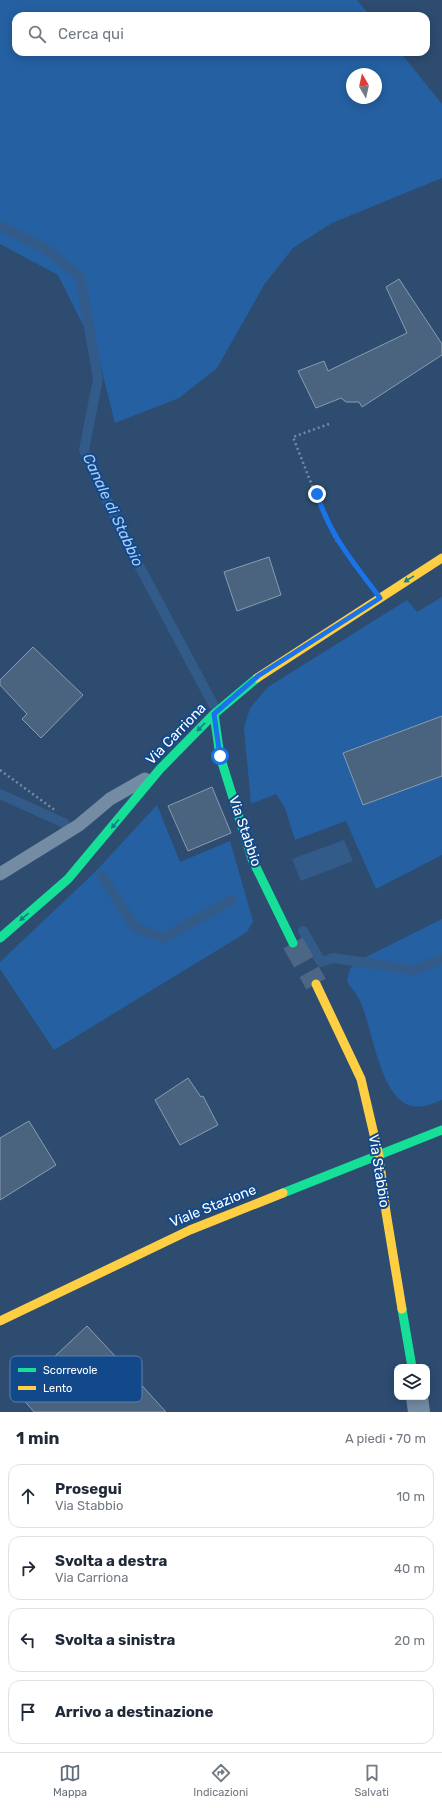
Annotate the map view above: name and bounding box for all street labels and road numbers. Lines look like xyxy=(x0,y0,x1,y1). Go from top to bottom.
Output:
street label: Via Carriona xyxy=(142,700,210,768)
street label: Via Stabbio xyxy=(225,793,265,869)
street label: Via Stabbio xyxy=(365,1133,393,1209)
street label: Viale Stazione xyxy=(167,1181,259,1231)

